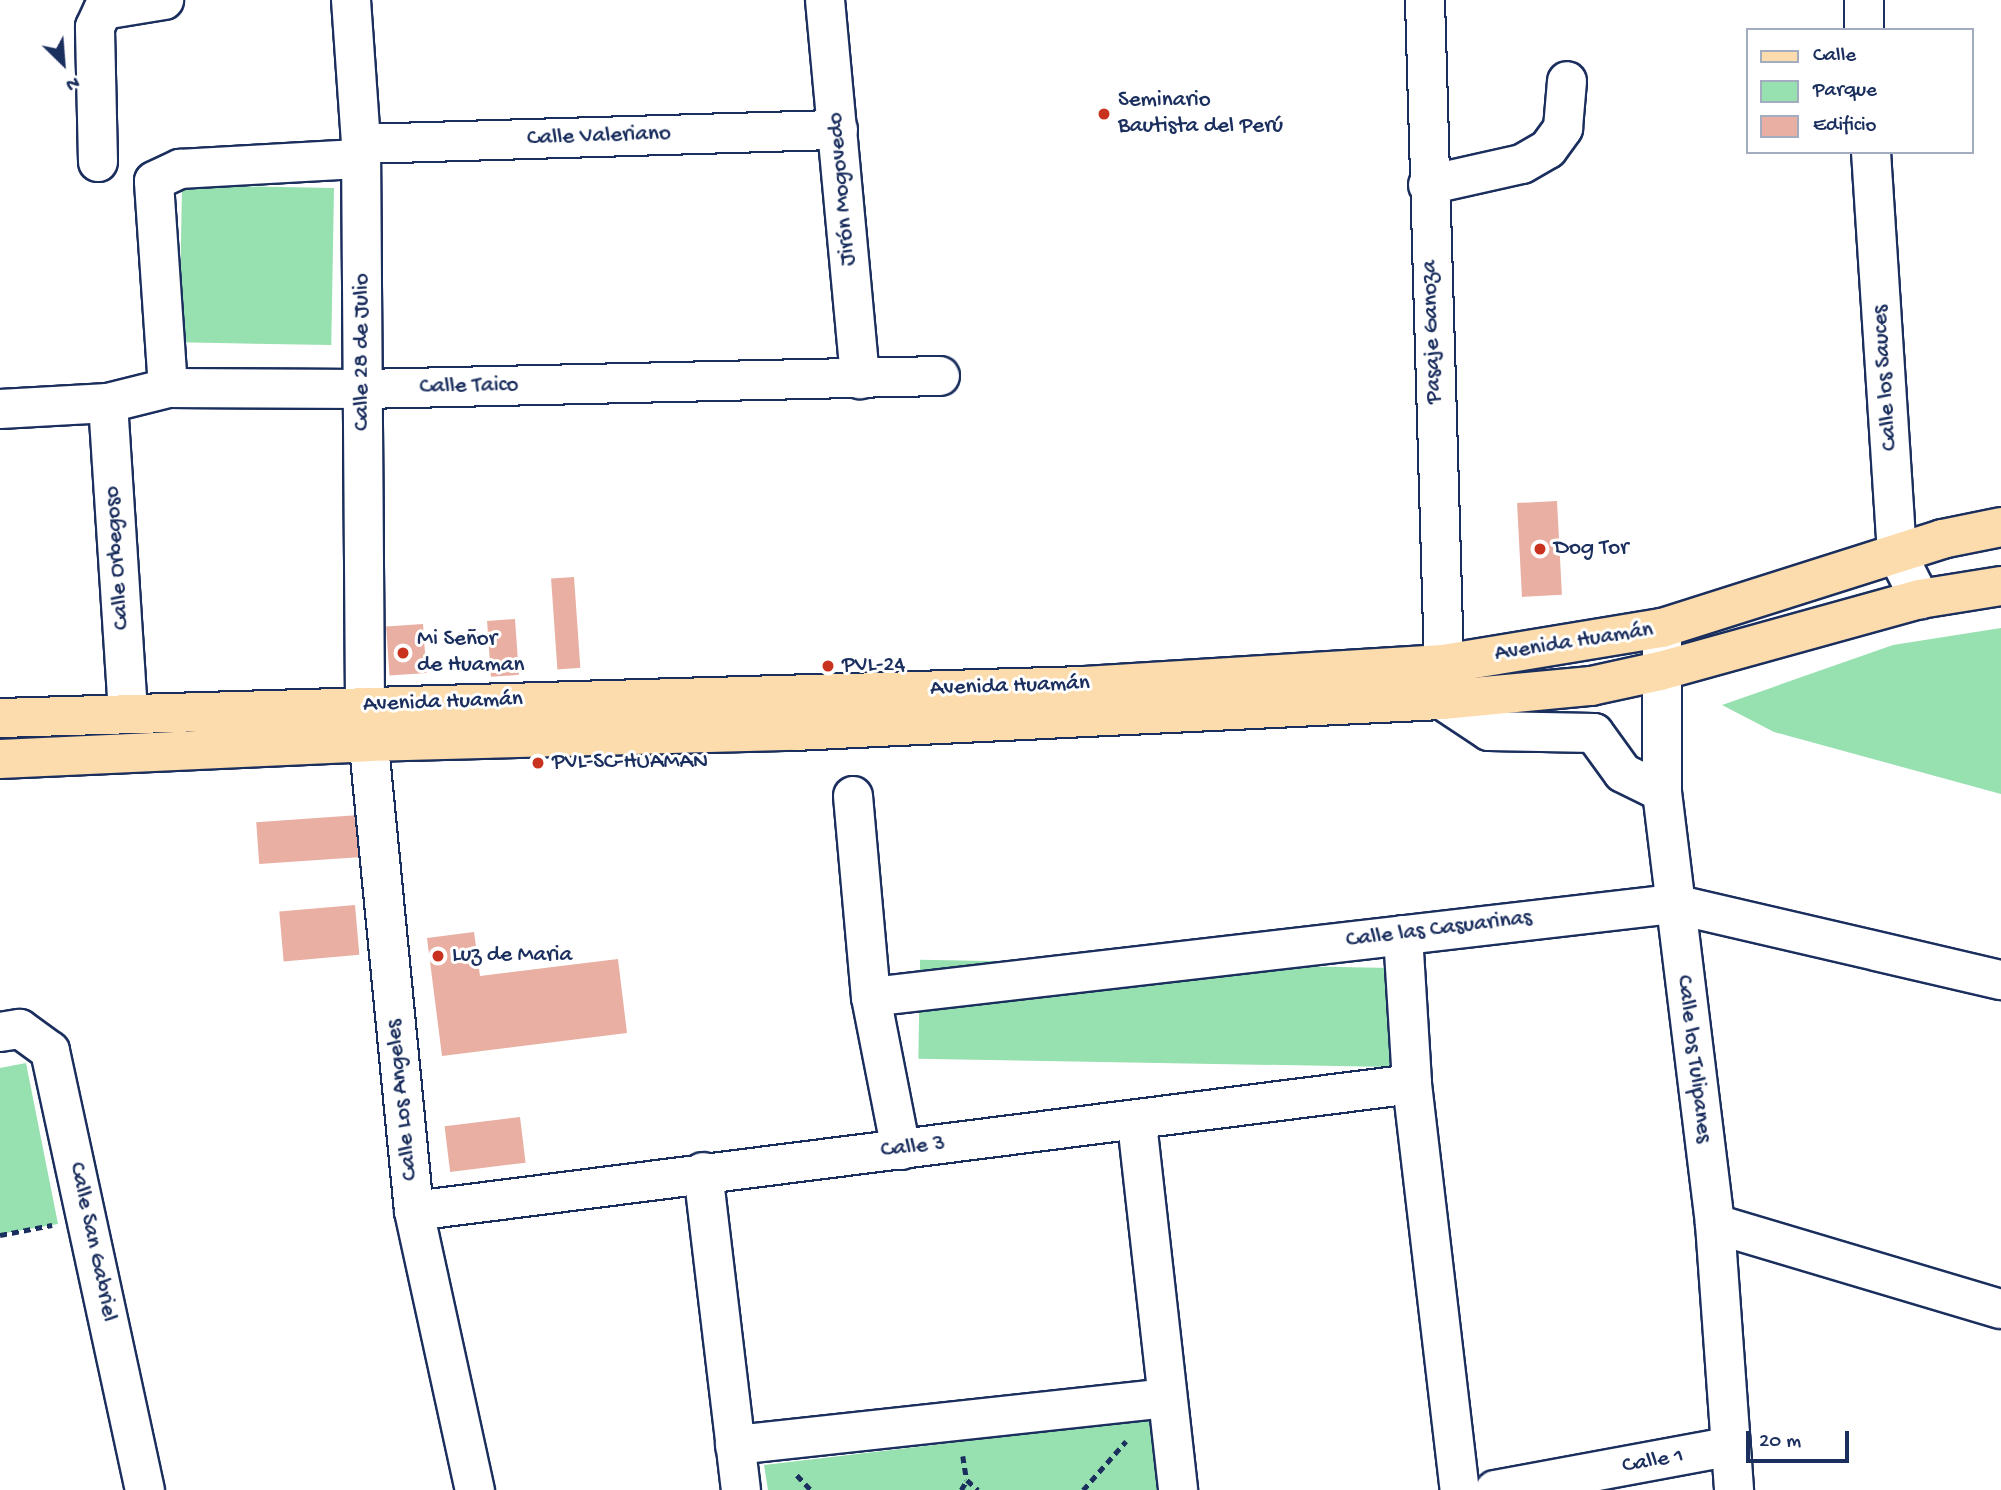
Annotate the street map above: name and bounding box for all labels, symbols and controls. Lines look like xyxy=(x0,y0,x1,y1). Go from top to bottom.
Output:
north arrow xyxy=(28,28,98,98)
legend xyxy=(1745,28,1973,154)
text: Calle xyxy=(1813,44,1856,69)
text: N xyxy=(62,69,83,96)
text: Parque xyxy=(1813,79,1877,104)
place label: Seminario Bautista del Perú xyxy=(1118,87,1283,141)
marker: Seminario Bautista del Perú xyxy=(1096,106,1112,122)
street label: Jirón Mogovedo xyxy=(823,111,863,267)
text: Edificio xyxy=(1813,114,1877,139)
street label: Calle Valeriano xyxy=(527,121,671,153)
street label: Pasaje Ganoza xyxy=(1417,260,1449,404)
street label: Calle 28 de Julio xyxy=(349,273,377,431)
street label: Calle los Sauces xyxy=(1867,304,1905,452)
street label: Calle Taico xyxy=(419,372,519,402)
street label: Calle Orbegoso xyxy=(99,485,137,631)
place label: Dog Tor xyxy=(1554,535,1628,563)
marker: Dog Tor xyxy=(1532,541,1548,557)
street label: Avenida Huamán xyxy=(1493,617,1655,669)
place label: Mi Señor de Huaman xyxy=(417,626,525,680)
marker: Mi Señor de Huaman xyxy=(395,645,411,661)
place label: PVL-24 xyxy=(842,652,905,680)
marker: PVL-24 xyxy=(820,658,836,674)
street label: Avenida Huamán xyxy=(930,670,1090,704)
street label: Avenida Huamán xyxy=(363,686,523,720)
place label: PVL-SC-HUAMAN xyxy=(552,749,708,777)
marker: PVL-SC-HUAMAN xyxy=(530,755,546,771)
street label: Calle las Casuarinas xyxy=(1345,905,1533,955)
place label: Luz de Maria xyxy=(452,942,572,970)
marker: Luz de Maria xyxy=(430,948,446,964)
street label: Calle los Tulipanes xyxy=(1669,974,1717,1144)
street label: Calle Los Angeles xyxy=(381,1018,425,1182)
street label: Calle 3 xyxy=(879,1131,947,1165)
street label: Calle San Gabriel xyxy=(62,1160,122,1324)
scale bar xyxy=(1749,1416,1852,1460)
text: 20 m xyxy=(1759,1430,1801,1455)
street label: Calle 1 xyxy=(1620,1443,1686,1481)

